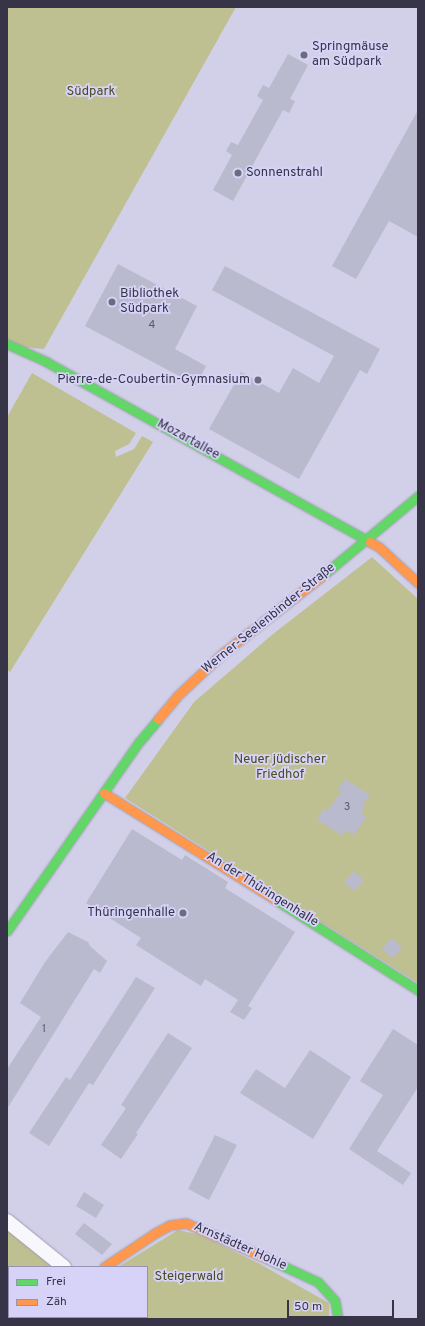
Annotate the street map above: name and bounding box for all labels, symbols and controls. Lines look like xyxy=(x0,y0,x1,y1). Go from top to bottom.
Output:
place label: Springmäuse am Südpark xyxy=(312,40,388,71)
marker: Springmäuse am Südpark xyxy=(299,50,309,60)
park label: Südpark xyxy=(67,84,115,100)
place label: Sonnenstrahl xyxy=(246,165,323,181)
marker: Sonnenstrahl xyxy=(233,168,243,178)
place label: Bibliothek Südpark xyxy=(120,287,179,318)
marker: Bibliothek Südpark xyxy=(107,297,117,307)
house number: 4 xyxy=(149,318,155,332)
place label: Pierre-de-Coubertin-Gymnasium xyxy=(57,372,250,388)
marker: Pierre-de-Coubertin-Gymnasium xyxy=(253,375,263,385)
street label: Mozartallee xyxy=(154,416,222,464)
street label: Werner-Seelenbinder-Straße xyxy=(199,560,339,678)
park label: Neuer jüdischer Friedhof xyxy=(234,753,326,784)
house number: 3 xyxy=(344,800,350,814)
street label: An der Thüringenhalle xyxy=(203,849,321,931)
place label: Thüringenhalle xyxy=(87,905,175,921)
marker: Thüringenhalle xyxy=(178,908,188,918)
house number: 1 xyxy=(42,1022,46,1036)
street label: Arnstädter Hohle xyxy=(191,1220,289,1274)
legend xyxy=(8,1266,148,1318)
park label: Steigerwald xyxy=(155,1269,223,1285)
text: Frei xyxy=(46,1274,66,1290)
scale bar xyxy=(289,1292,396,1318)
text: Zäh xyxy=(46,1294,67,1310)
text: 50 m xyxy=(294,1299,322,1315)

